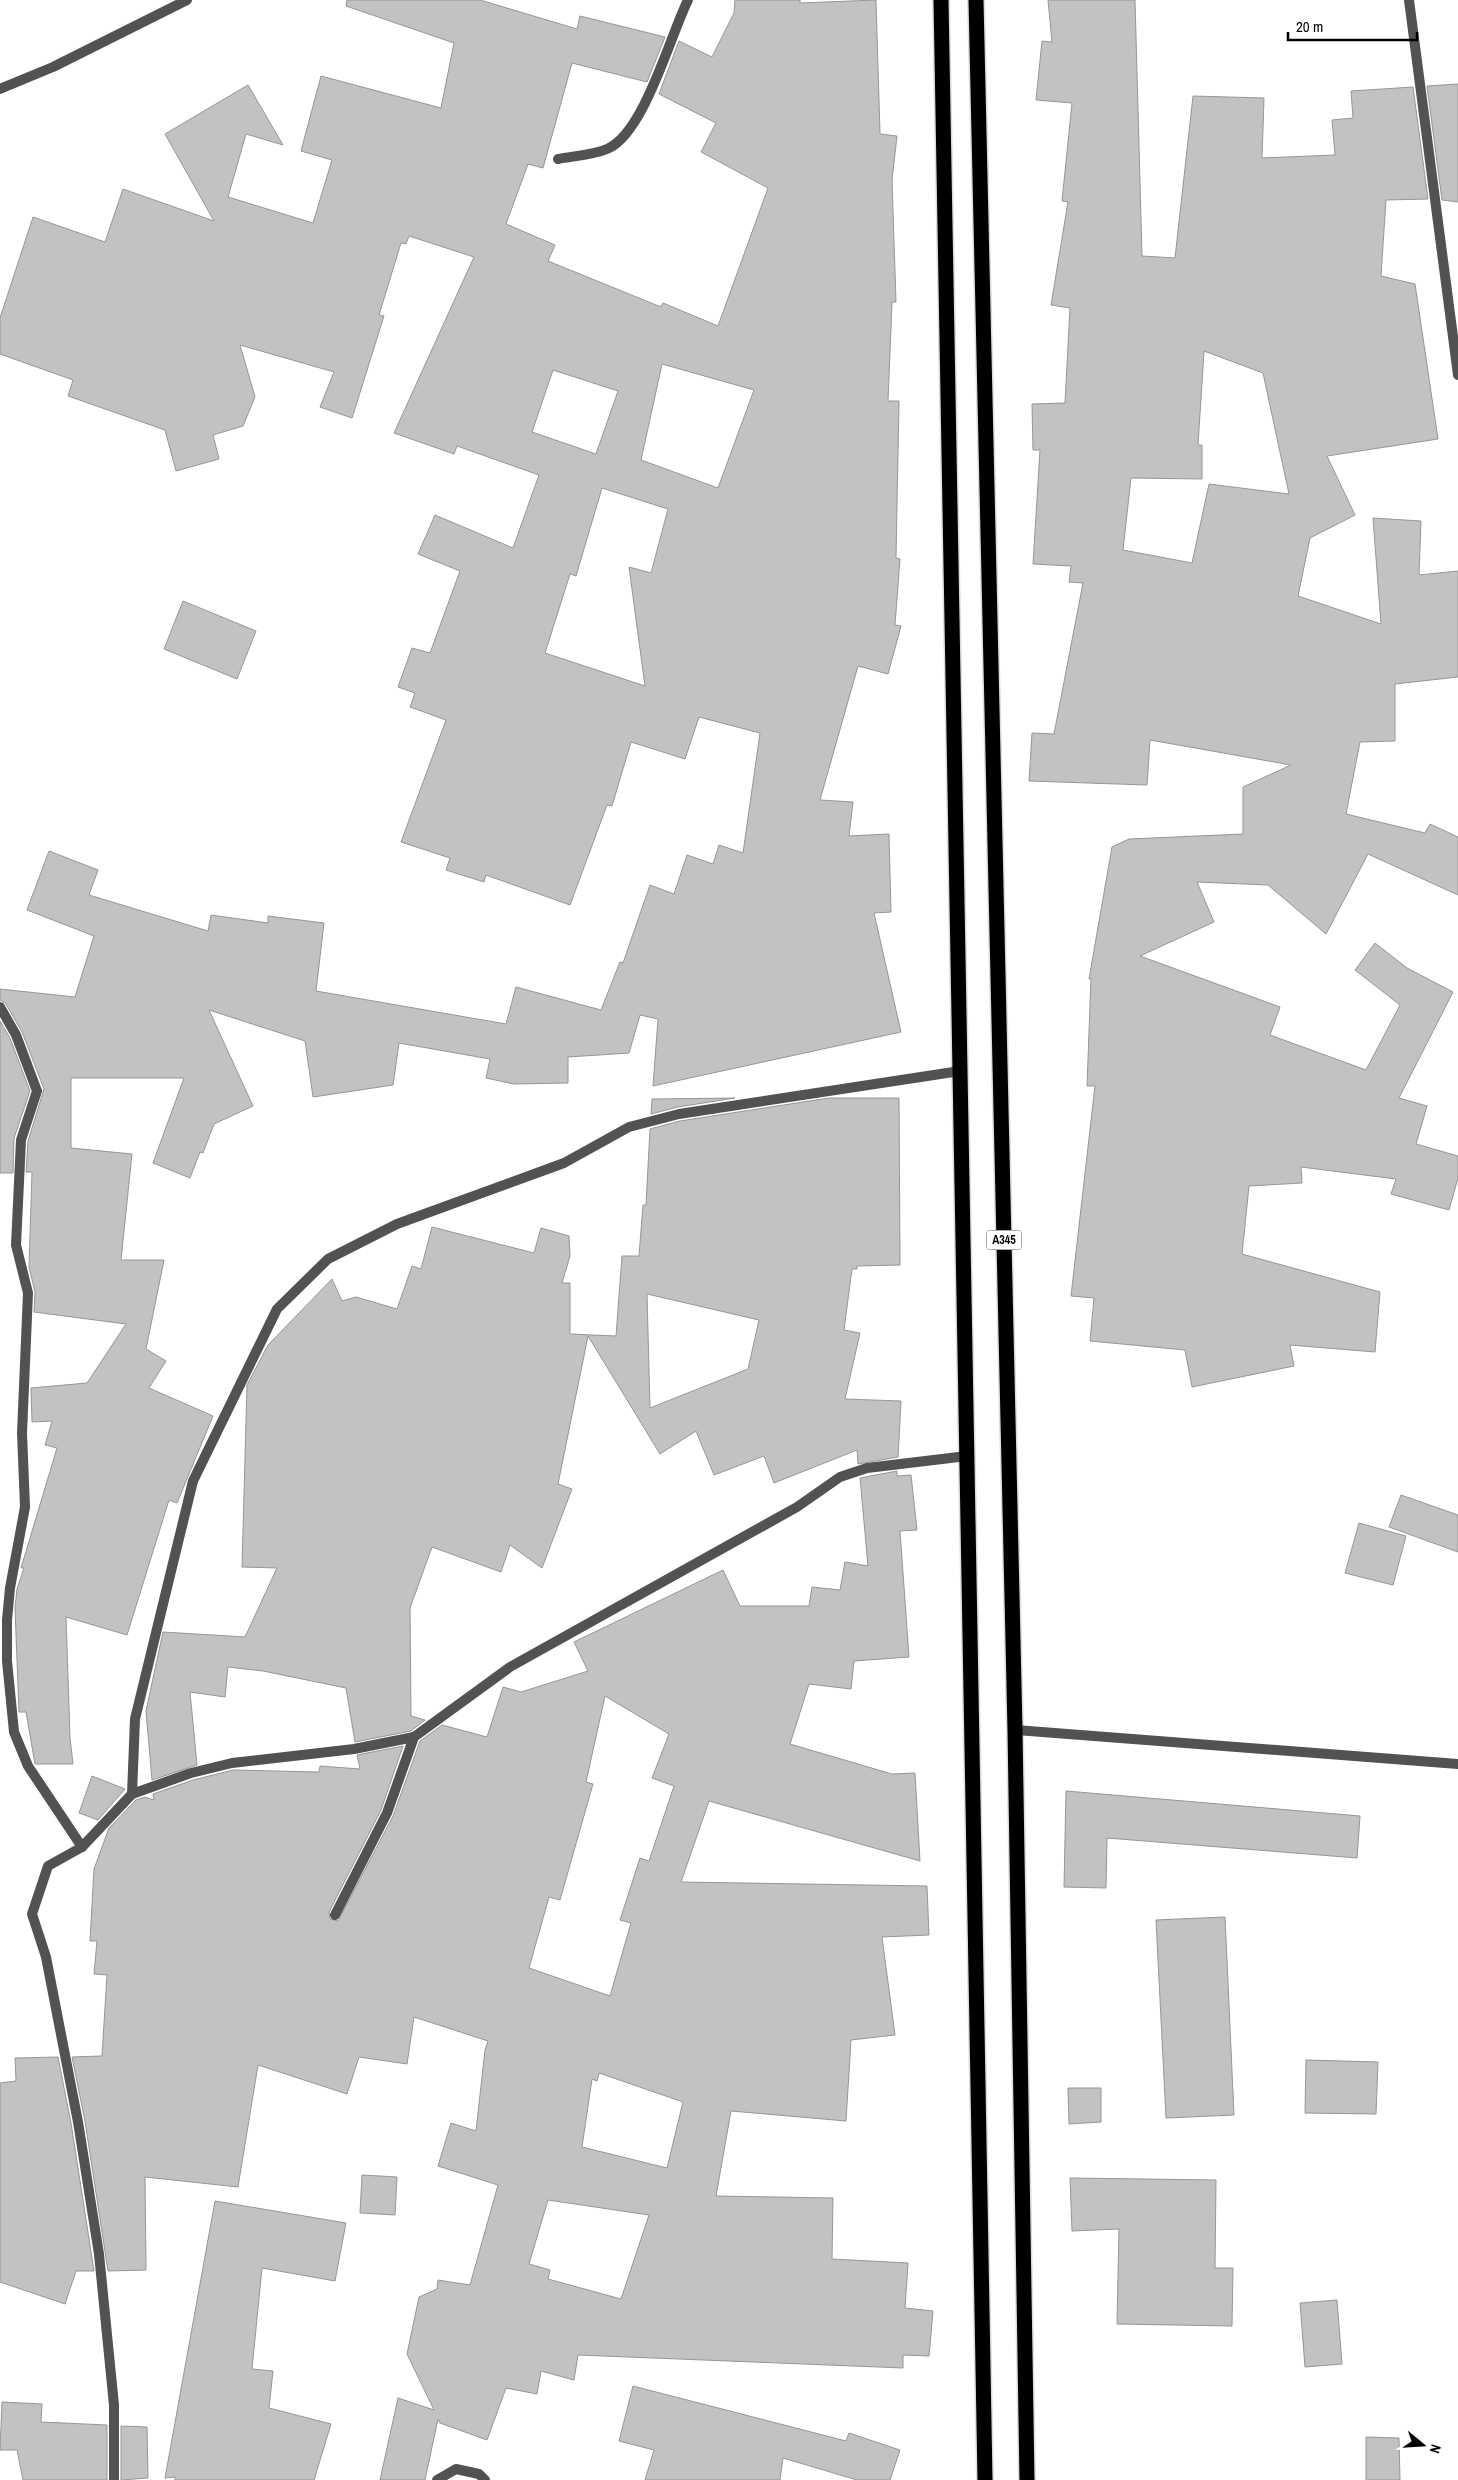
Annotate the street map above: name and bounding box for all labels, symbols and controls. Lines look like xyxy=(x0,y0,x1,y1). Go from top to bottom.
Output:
scale bar xyxy=(1288,10,1417,42)
text: 20 m xyxy=(1296,16,1323,37)
road number: A345 xyxy=(986,1230,1022,1250)
north arrow xyxy=(1398,2420,1448,2470)
text: N xyxy=(1426,2442,1445,2456)

